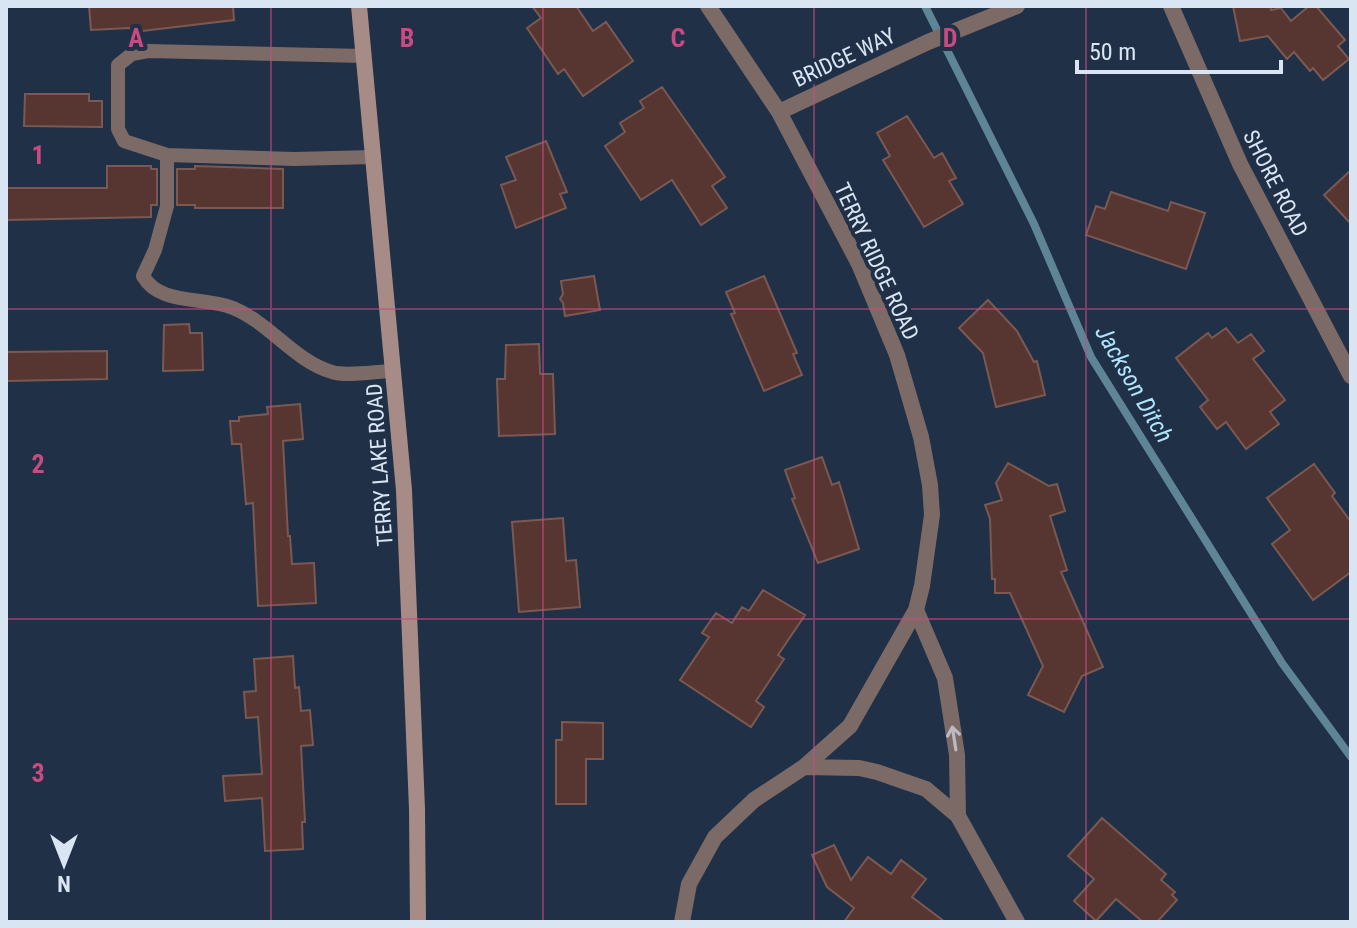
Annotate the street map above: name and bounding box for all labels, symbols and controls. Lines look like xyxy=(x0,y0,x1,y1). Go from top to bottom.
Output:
text: A xyxy=(128,23,144,53)
text: B xyxy=(400,23,414,53)
text: C xyxy=(671,23,686,53)
street label: BRIDGE WAY xyxy=(789,23,900,92)
text: D xyxy=(943,23,957,53)
scale bar xyxy=(1077,24,1281,74)
text: 50 m xyxy=(1089,38,1136,66)
street label: SHORE ROAD xyxy=(1238,126,1313,241)
text: 1 xyxy=(31,140,45,170)
street label: TERRY RIDGE ROAD xyxy=(829,179,924,344)
water label: Jackson Ditch xyxy=(1089,321,1179,447)
street label: TERRY LAKE ROAD xyxy=(361,383,398,547)
text: 2 xyxy=(31,449,45,479)
one-way arrow xyxy=(946,726,961,751)
text: 3 xyxy=(31,758,45,788)
north arrow xyxy=(24,824,104,904)
text: N xyxy=(57,871,71,896)

